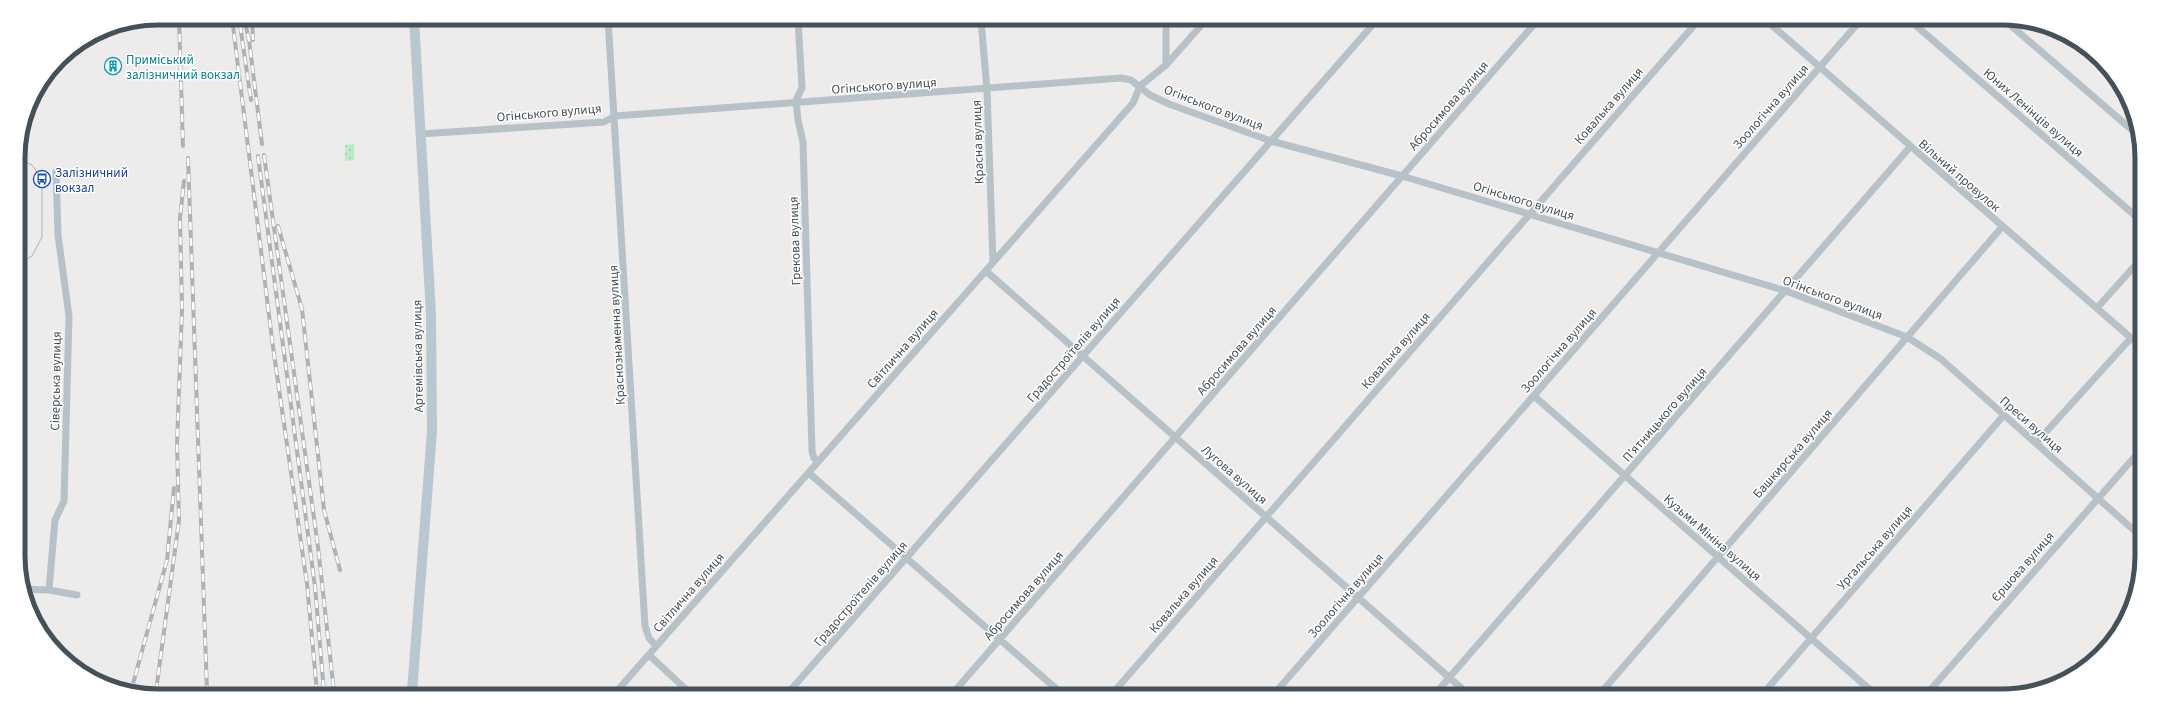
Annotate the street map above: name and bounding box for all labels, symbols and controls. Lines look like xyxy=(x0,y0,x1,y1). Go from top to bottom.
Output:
place label: Приміський залізничний вокзал xyxy=(126,51,240,84)
building icon: Приміський залізничний вокзал xyxy=(103,56,123,76)
street label: Абросимова вулиця xyxy=(1405,57,1493,154)
street label: Зоологічна вулиця xyxy=(1729,60,1813,153)
street label: Ковалька вулиця xyxy=(1570,63,1647,148)
street label: Юних Ленінців вулиця xyxy=(1979,64,2087,161)
street label: Огінського вулиця xyxy=(831,73,937,99)
street label: Огінського вулиця xyxy=(1161,81,1266,135)
street label: Огінського вулиця xyxy=(496,99,602,127)
street label: Красна вулиця xyxy=(968,100,988,184)
street label: Вільний провулок xyxy=(1915,135,2005,217)
place label: Залізничний вокзал xyxy=(55,164,128,197)
bus stop icon: Залізничний вокзал xyxy=(32,169,52,189)
street label: Огінського вулиця xyxy=(1471,177,1577,225)
street label: Грекова вулиця xyxy=(784,196,806,286)
street label: Краснознаменна вулиця xyxy=(604,265,630,405)
street label: Огінського вулиця xyxy=(1780,271,1885,324)
street label: Градостроїтелiв вулиця xyxy=(1023,293,1125,406)
street label: Артемівська вулиця xyxy=(408,299,428,413)
street label: Абросимова вулиця xyxy=(1193,302,1281,399)
street label: Зоологічна вулиця xyxy=(1517,304,1601,397)
street label: Світлична вулиця xyxy=(863,305,943,393)
street label: Ковалька вулиця xyxy=(1357,308,1434,393)
street label: Сіверська вулиця xyxy=(46,331,66,431)
street label: П’ятницького вулиця xyxy=(1618,363,1711,466)
street label: Преси вулиця xyxy=(1996,392,2067,457)
street label: Башкирська вулиця xyxy=(1749,405,1837,502)
street label: Лугова вулиця xyxy=(1197,441,1271,509)
street label: Кузьми Мініна вулиця xyxy=(1660,490,1765,585)
street label: Ургальська вулиця xyxy=(1833,501,1917,594)
street label: Єршова вулиця xyxy=(1987,528,2058,606)
street label: Градостроїтелiв вулиця xyxy=(810,537,912,650)
street label: Абросимова вулиця xyxy=(980,547,1068,644)
street label: Світлична вулиця xyxy=(649,549,729,637)
street label: Зоологічна вулиця xyxy=(1304,549,1388,642)
street label: Ковалька вулиця xyxy=(1145,552,1222,637)

